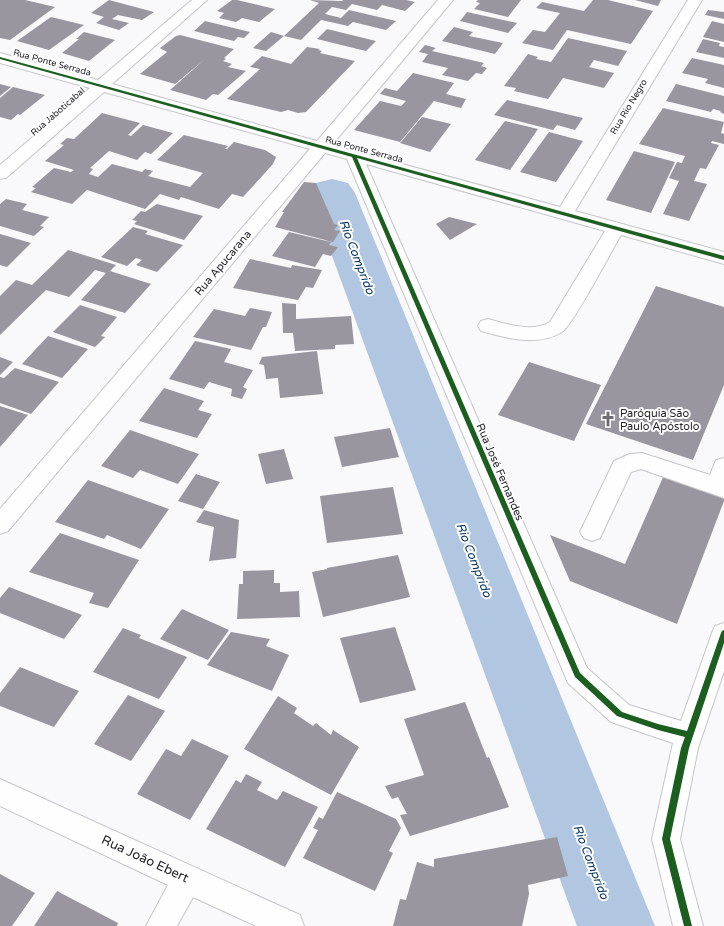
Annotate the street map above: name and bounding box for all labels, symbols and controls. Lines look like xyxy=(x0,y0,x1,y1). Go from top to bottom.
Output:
street label: Rua Ponte Serrada xyxy=(12,47,92,79)
street label: Rua Rio Negro xyxy=(608,77,650,137)
street label: Rua Jaboticabal xyxy=(29,85,87,139)
street label: Rua Ponte Serrada xyxy=(324,134,404,166)
water label: Rio Comprido xyxy=(336,218,378,297)
street label: Rua Apucarana xyxy=(192,228,254,298)
place label: Paróquia São Paulo Apóstolo xyxy=(620,407,700,433)
church icon: Paróquia São Paulo Apóstolo xyxy=(599,410,617,428)
street label: Rua José Fernandes xyxy=(474,421,526,523)
water label: Rio Comprido xyxy=(453,521,495,600)
water label: Rio Comprido xyxy=(570,823,612,902)
street label: Rua João Ebert xyxy=(99,832,191,886)

